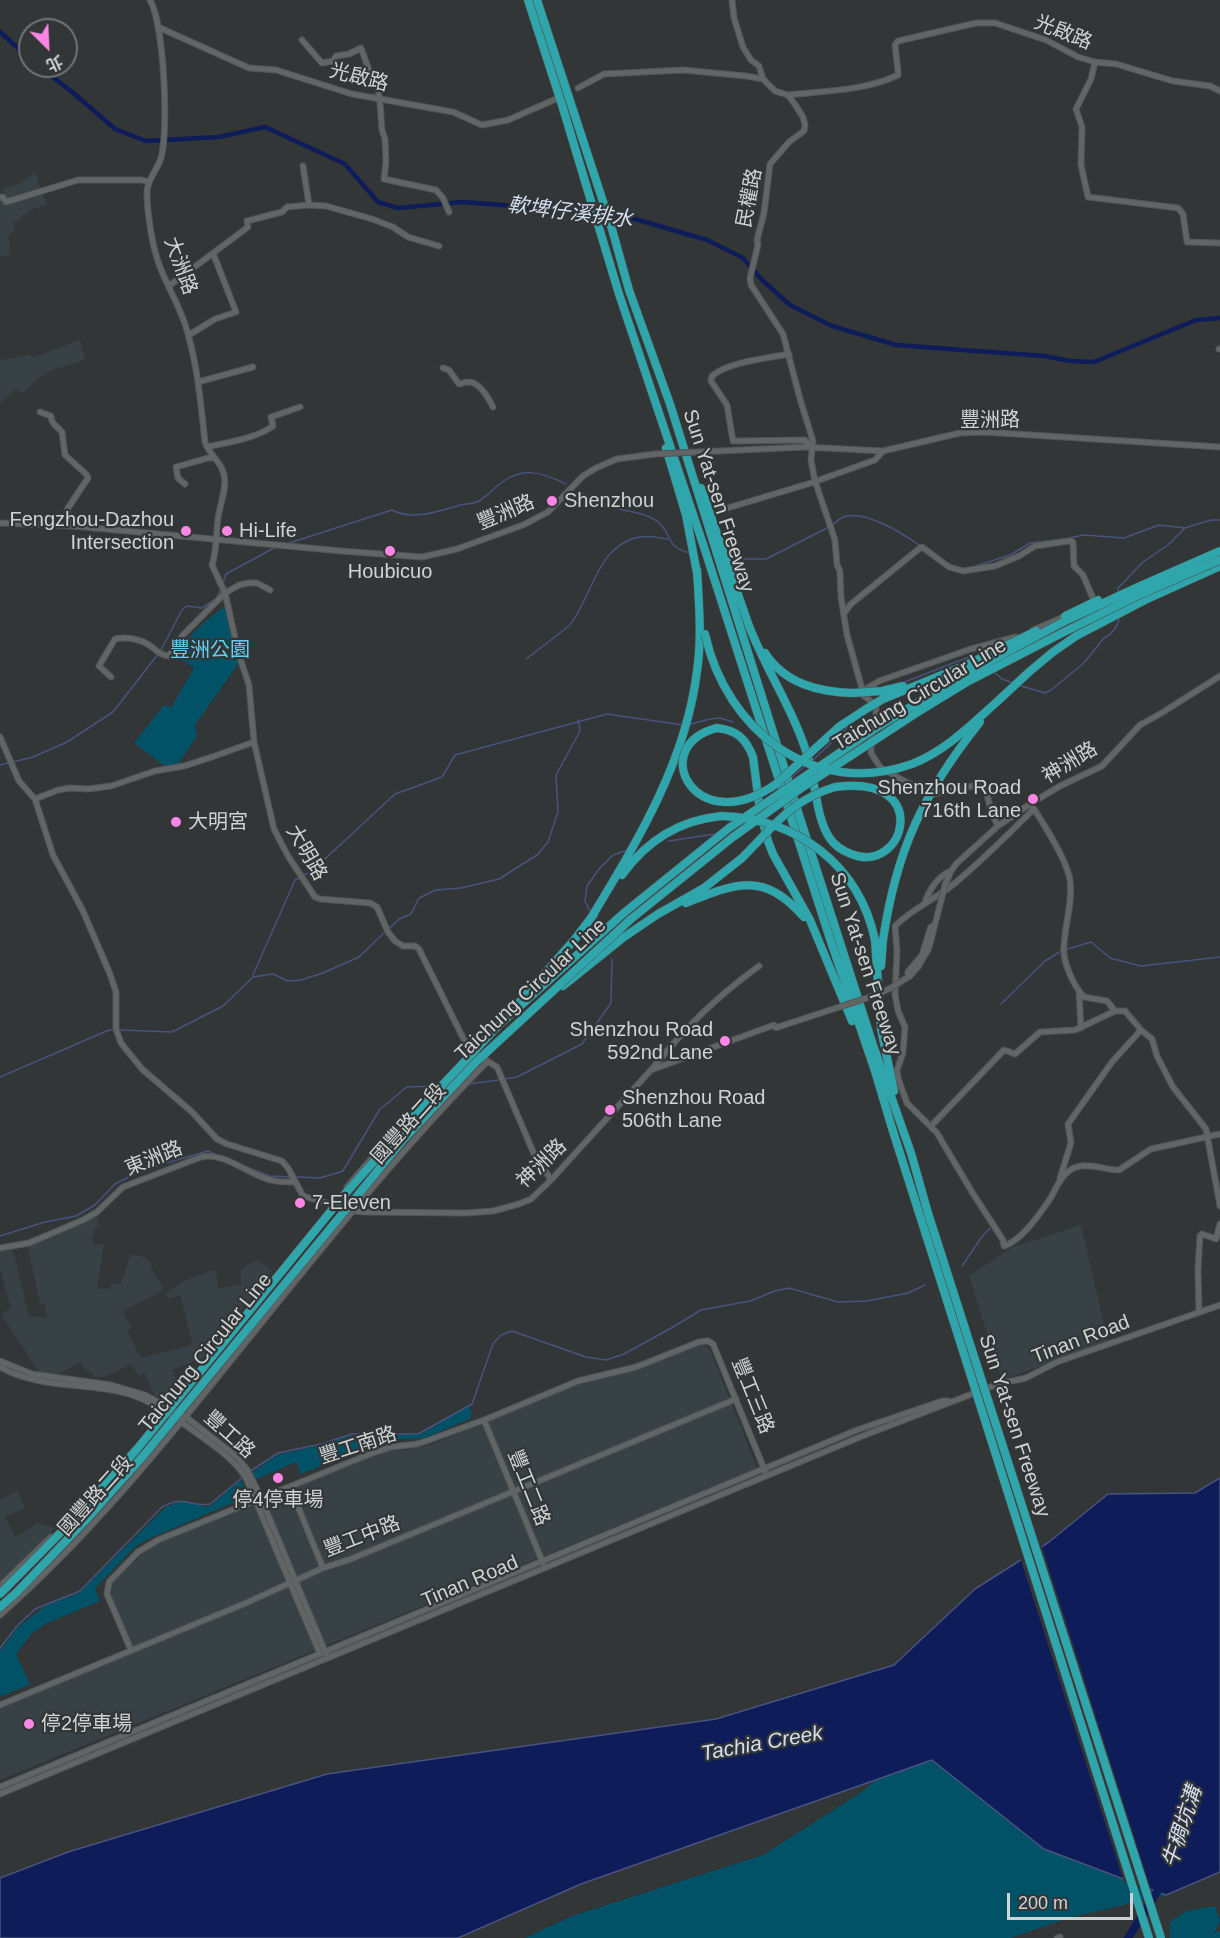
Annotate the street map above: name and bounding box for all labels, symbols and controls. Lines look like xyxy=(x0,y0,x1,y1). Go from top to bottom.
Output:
street label: 光啟路 xyxy=(1031,11,1095,55)
north arrow xyxy=(18,18,78,78)
text: 北 xyxy=(44,52,65,74)
street label: 光啟路 xyxy=(327,59,391,97)
street label: 民權路 xyxy=(732,166,768,230)
water label: 軟埤仔溪排水 xyxy=(506,193,634,233)
street label: 大洲路 xyxy=(158,234,202,298)
street label: Sun Yat-sen Freeway xyxy=(677,407,759,595)
street label: 豐洲路 xyxy=(960,408,1020,432)
place label: Shenzhou xyxy=(564,489,654,513)
street label: 豐洲路 xyxy=(474,490,538,536)
marker: Shenzhou xyxy=(545,494,559,508)
place label: Fengzhou-Dazhou Intersection xyxy=(9,508,174,555)
place label: Hi-Life xyxy=(239,519,297,543)
marker: Fengzhou-Dazhou Intersection xyxy=(179,524,193,538)
marker: Hi-Life xyxy=(220,524,234,538)
marker: Houbicuo xyxy=(383,544,397,558)
place label: Houbicuo xyxy=(348,560,432,584)
street label: Taichung Circular Line xyxy=(829,634,1011,756)
park label: 豐洲公園 xyxy=(170,638,250,662)
street label: 神洲路 xyxy=(1038,737,1102,789)
place label: Shenzhou Road 716th Lane xyxy=(878,776,1021,823)
marker: Shenzhou Road 716th Lane xyxy=(1026,792,1040,806)
place label: 大明宮 xyxy=(188,810,248,834)
marker: 大明宮 xyxy=(169,815,183,829)
street label: 大明路 xyxy=(281,821,331,885)
street label: Sun Yat-sen Freeway xyxy=(824,870,906,1058)
street label: Taichung Circular Line xyxy=(450,914,612,1066)
place label: Shenzhou Road 592nd Lane xyxy=(570,1018,713,1065)
marker: Shenzhou Road 592nd Lane xyxy=(718,1034,732,1048)
street label: 國豐路二段 xyxy=(367,1079,451,1169)
place label: Shenzhou Road 506th Lane xyxy=(622,1086,765,1133)
marker: Shenzhou Road 506th Lane xyxy=(603,1103,617,1117)
street label: 神洲路 xyxy=(512,1135,572,1193)
street label: 東洲路 xyxy=(122,1137,186,1181)
place label: 7-Eleven xyxy=(312,1191,391,1215)
marker: 7-Eleven xyxy=(293,1196,307,1210)
street label: Taichung Circular Line xyxy=(134,1269,278,1437)
street label: Tinan Road xyxy=(1029,1310,1133,1370)
street label: Sun Yat-sen Freeway xyxy=(973,1332,1055,1520)
street label: 豐工三路 xyxy=(726,1354,778,1438)
street label: 豐工路 xyxy=(199,1406,259,1464)
street label: 豐工南路 xyxy=(316,1422,400,1470)
street label: 豐工二路 xyxy=(502,1446,554,1530)
street label: 國豐路二段 xyxy=(54,1451,138,1541)
marker: 停4停車場 xyxy=(271,1471,285,1485)
place label: 停4停車場 xyxy=(232,1488,324,1512)
street label: 豐工中路 xyxy=(320,1511,404,1563)
street label: Tinan Road xyxy=(418,1551,522,1613)
place label: 停2停車場 xyxy=(41,1712,132,1736)
marker: 停2停車場 xyxy=(22,1717,36,1731)
water label: Tachia Creek xyxy=(699,1721,825,1767)
water label: 牛稠坑溝 xyxy=(1158,1783,1208,1871)
scale bar xyxy=(1010,1881,1136,1919)
text: 200 m xyxy=(1018,1893,1068,1913)

